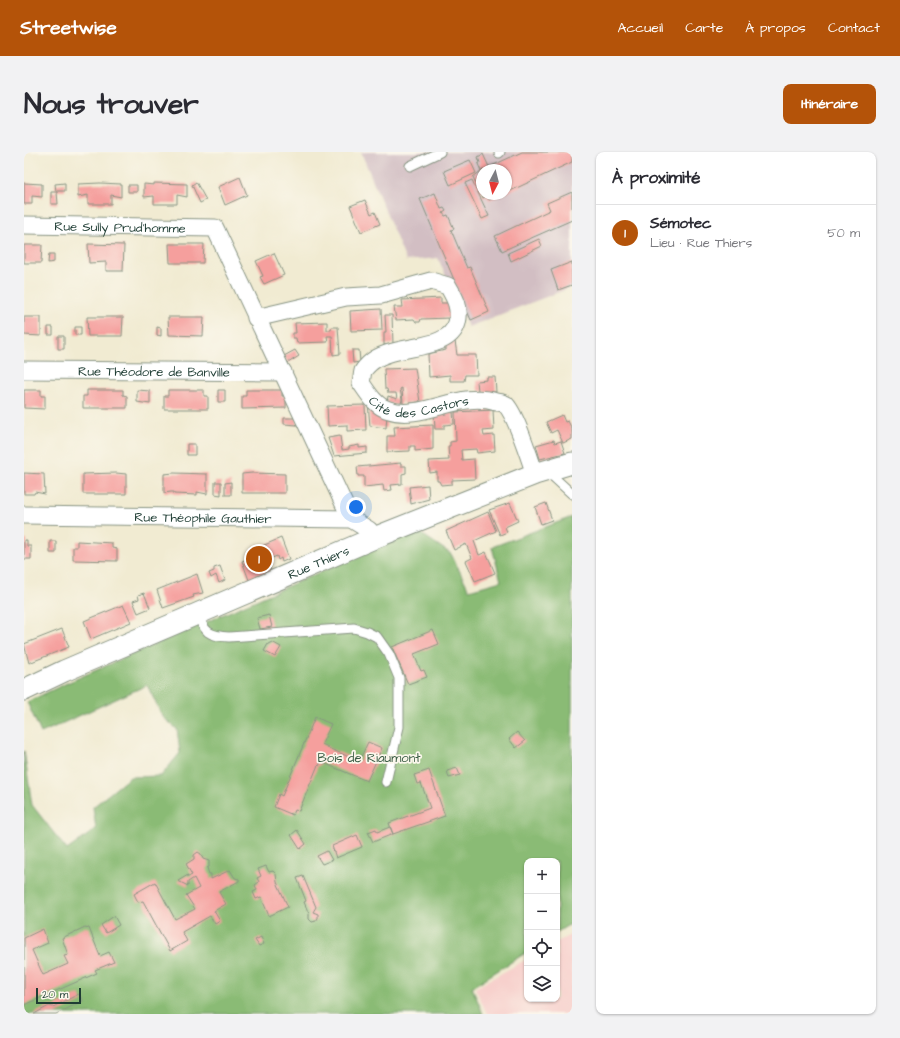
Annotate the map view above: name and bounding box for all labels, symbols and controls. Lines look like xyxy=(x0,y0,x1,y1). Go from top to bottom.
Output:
text: Streetwise xyxy=(20,15,117,42)
text: Accueil xyxy=(618,18,663,38)
text: Carte xyxy=(685,18,723,38)
text: À propos xyxy=(745,18,806,38)
text: Contact xyxy=(828,18,880,38)
button: Itinéraire xyxy=(783,84,876,124)
text: Nous trouver xyxy=(24,85,199,124)
north arrow xyxy=(476,164,512,200)
text: À proximité xyxy=(612,166,701,190)
text: Sémotec xyxy=(650,213,712,234)
street label: Rue Sully Prud'homme xyxy=(54,217,186,238)
text: 1 xyxy=(624,224,626,242)
text: 50 m xyxy=(827,224,860,242)
text: Lieu · Rue Thiers xyxy=(650,234,752,252)
street label: Rue Théodore de Banville xyxy=(78,362,230,382)
street label: Cité des Castors xyxy=(364,392,470,422)
your location xyxy=(346,497,366,517)
street label: Rue Théophile Gauthier xyxy=(134,508,272,528)
street label: Rue Thiers xyxy=(285,541,353,584)
pin: 1 xyxy=(246,544,272,574)
park label: Bois de Riaumont xyxy=(318,749,421,767)
map controls xyxy=(524,858,560,1002)
button: + xyxy=(524,858,560,894)
button: − xyxy=(524,894,560,930)
button: locate xyxy=(524,930,560,966)
button: layers xyxy=(524,966,560,1002)
scale bar xyxy=(36,986,81,1005)
text: 20 m xyxy=(42,987,68,1002)

